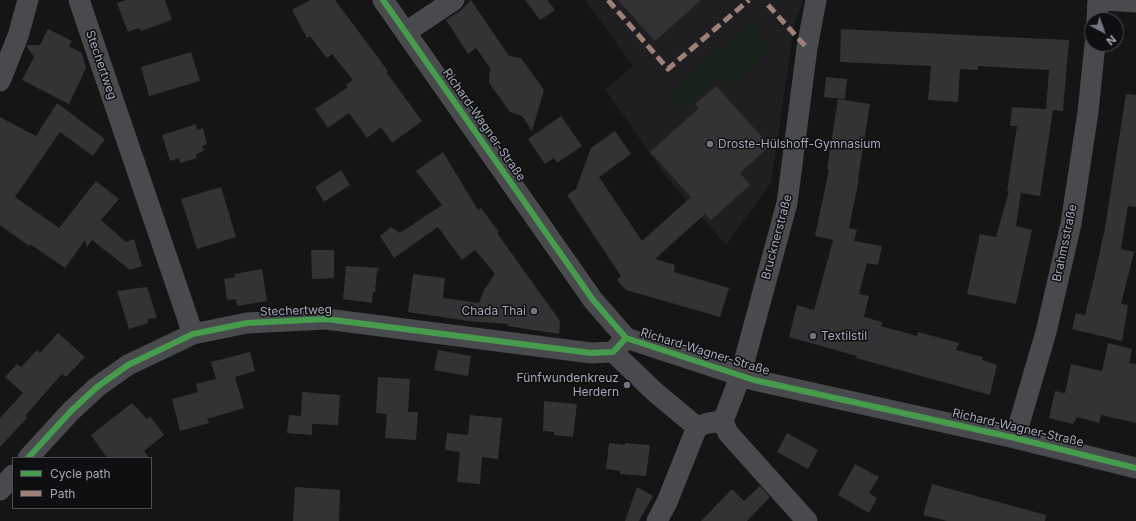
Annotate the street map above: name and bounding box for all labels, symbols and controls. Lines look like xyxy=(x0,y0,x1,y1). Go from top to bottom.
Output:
north arrow xyxy=(1084,12,1124,52)
street label: Stechertweg xyxy=(82,29,120,101)
text: N xyxy=(1103,32,1119,48)
street label: Richard-Wagner-Straße xyxy=(440,66,528,184)
place label: Droste-Hülshoff-Gymnasium xyxy=(718,137,881,151)
marker: Droste-Hülshoff-Gymnasium xyxy=(705,139,715,149)
street label: Brucknerstraße xyxy=(759,193,795,281)
street label: Brahmsstraße xyxy=(1050,203,1080,283)
street label: Stechertweg xyxy=(260,303,332,319)
place label: Chada Thai xyxy=(461,304,526,318)
marker: Chada Thai xyxy=(529,306,539,316)
street label: Richard-Wagner-Straße xyxy=(639,326,771,378)
place label: Textilstil xyxy=(821,329,867,343)
marker: Textilstil xyxy=(808,331,818,341)
place label: Fünfwundenkreuz Herdern xyxy=(516,371,619,399)
marker: Fünfwundenkreuz Herdern xyxy=(622,380,632,390)
street label: Richard-Wagner-Straße xyxy=(951,406,1085,450)
legend xyxy=(12,457,152,509)
text: Cycle path xyxy=(50,466,111,481)
text: Path xyxy=(50,486,75,501)

